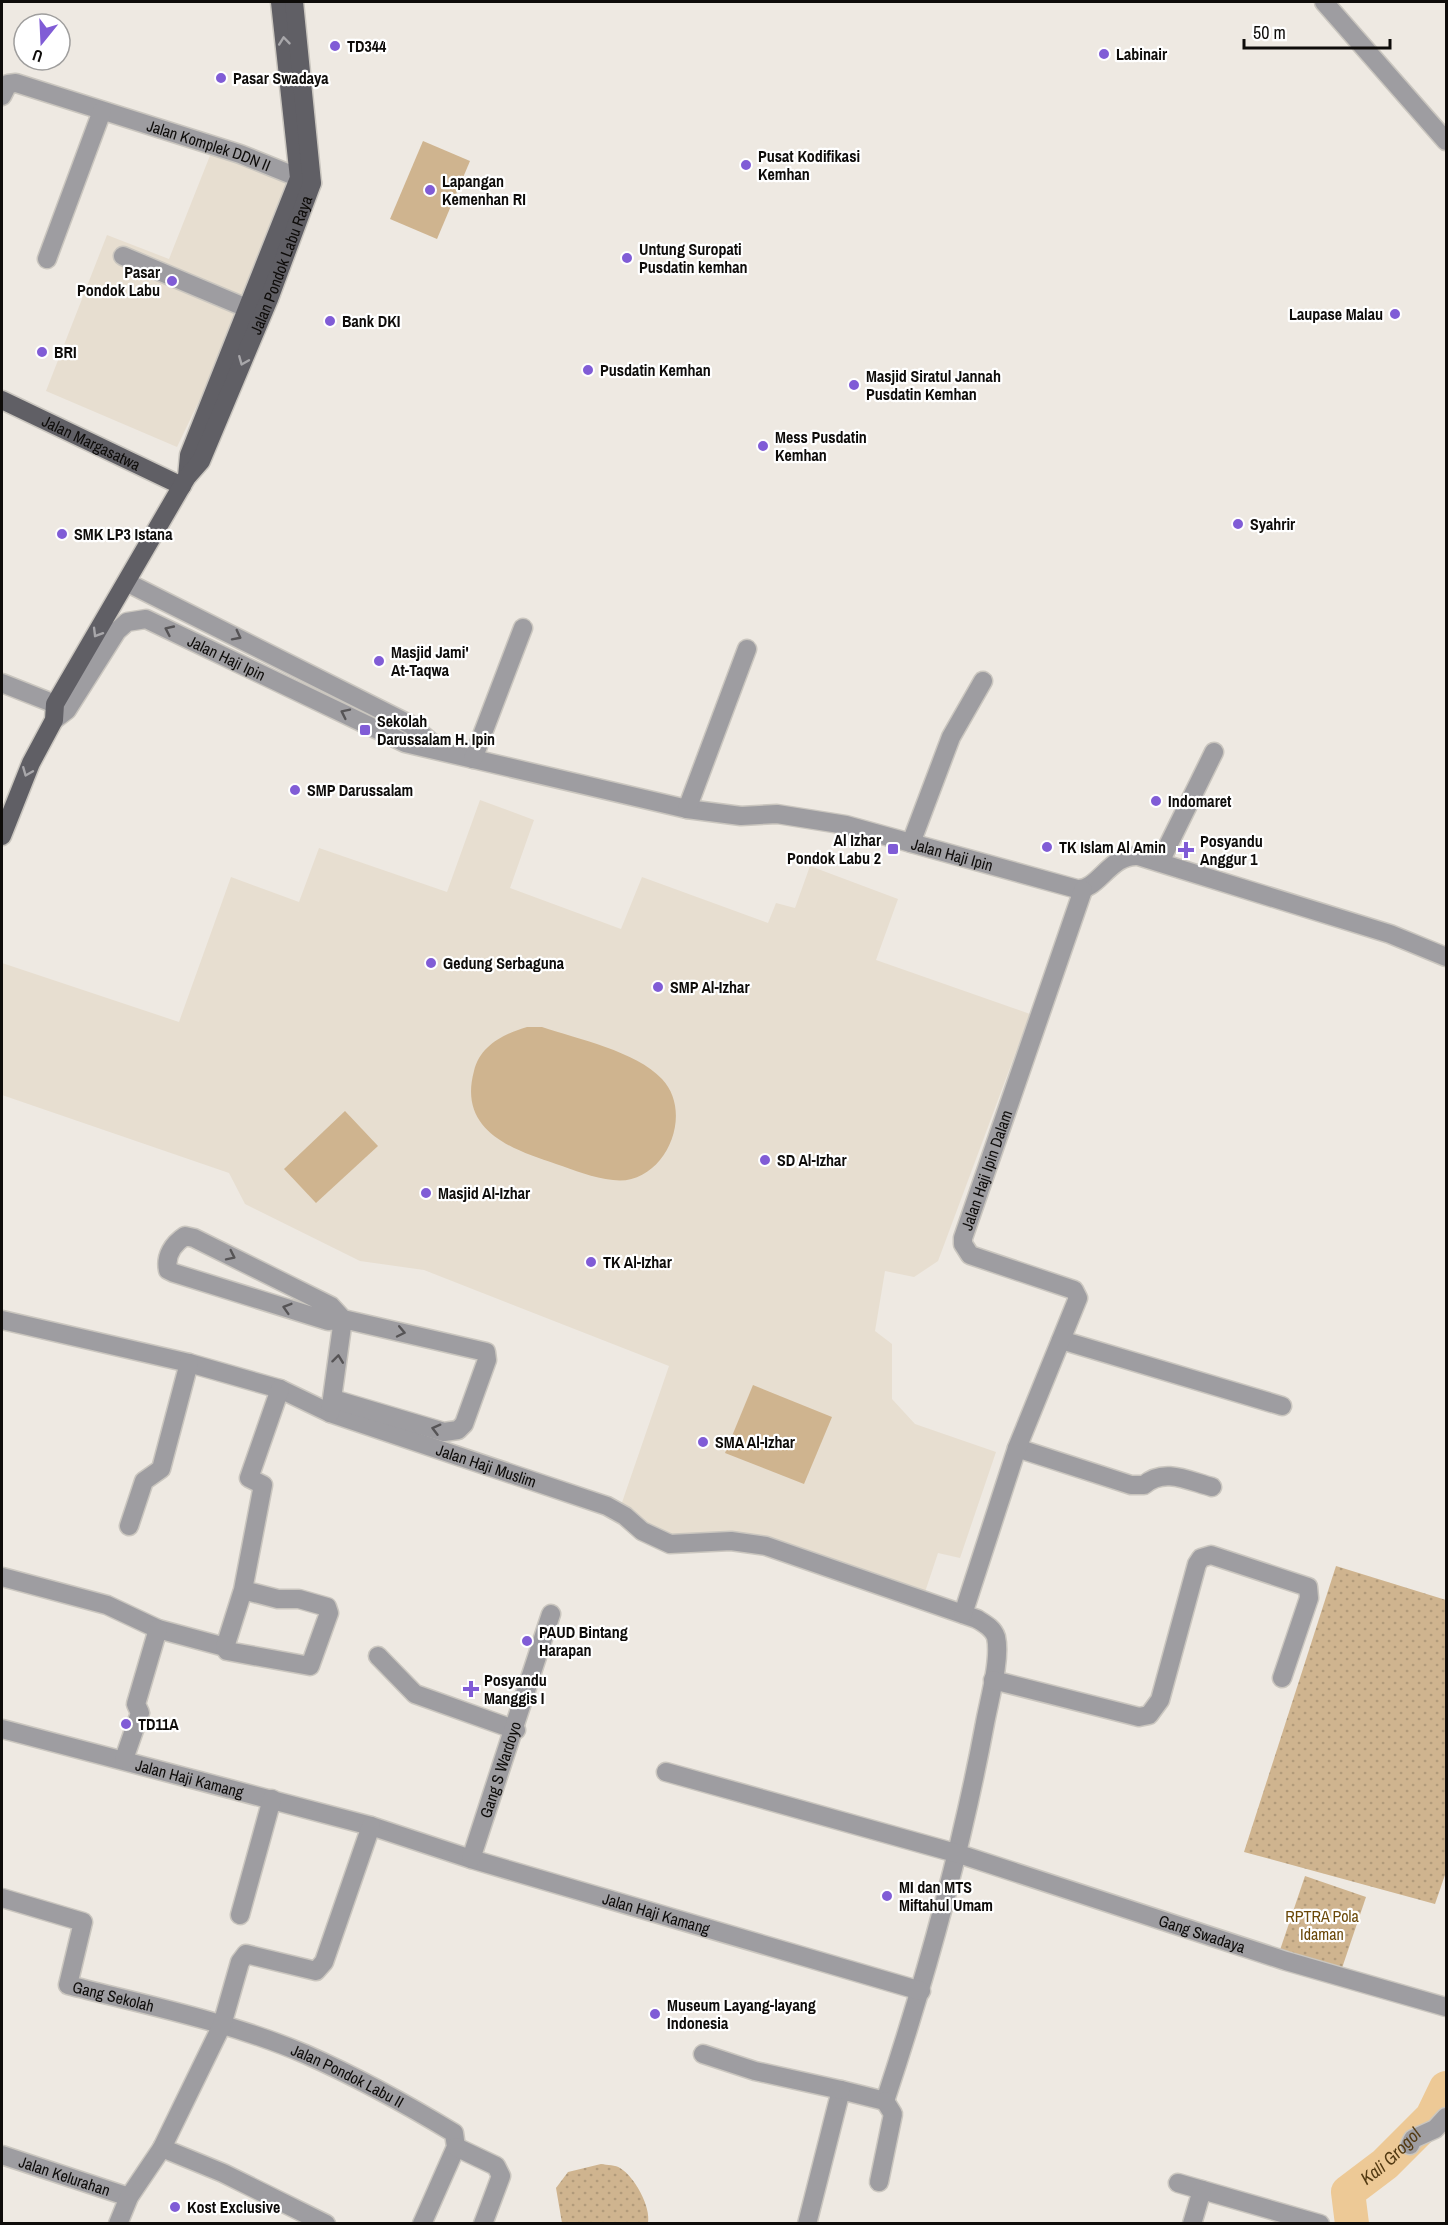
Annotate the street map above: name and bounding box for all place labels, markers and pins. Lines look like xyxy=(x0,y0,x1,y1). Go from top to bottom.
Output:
place label: TD344 xyxy=(347,35,387,57)
marker: TD344 xyxy=(328,39,342,53)
place label: Labinair xyxy=(1116,43,1168,65)
marker: Labinair xyxy=(1097,47,1111,61)
place label: Pasar Swadaya xyxy=(233,67,329,89)
marker: Pasar Swadaya xyxy=(214,71,228,85)
place label: Pusat Kodifikasi Kemhan xyxy=(758,145,860,185)
marker: Pusat Kodifikasi Kemhan xyxy=(739,158,753,172)
place label: Lapangan Kemenhan RI xyxy=(442,170,526,210)
marker: Lapangan Kemenhan RI xyxy=(423,183,437,197)
place label: Untung Suropati Pusdatin kemhan xyxy=(639,238,748,278)
marker: Untung Suropati Pusdatin kemhan xyxy=(620,251,634,265)
place label: Pasar Pondok Labu xyxy=(77,261,161,301)
marker: Pasar Pondok Labu xyxy=(165,274,179,288)
place label: Laupase Malau xyxy=(1289,303,1383,325)
marker: Laupase Malau xyxy=(1388,307,1402,321)
place label: Bank DKI xyxy=(342,310,400,332)
marker: Bank DKI xyxy=(323,314,337,328)
place label: BRI xyxy=(54,341,77,363)
marker: BRI xyxy=(35,345,49,359)
place label: Pusdatin Kemhan xyxy=(600,359,711,381)
marker: Pusdatin Kemhan xyxy=(581,363,595,377)
place label: Masjid Siratul Jannah Pusdatin Kemhan xyxy=(866,365,1001,405)
marker: Masjid Siratul Jannah Pusdatin Kemhan xyxy=(847,378,861,392)
place label: Mess Pusdatin Kemhan xyxy=(775,426,867,466)
marker: Mess Pusdatin Kemhan xyxy=(756,439,770,453)
place label: Syahrir xyxy=(1250,513,1296,535)
marker: Syahrir xyxy=(1231,517,1245,531)
place label: SMK LP3 Istana xyxy=(74,523,173,545)
marker: SMK LP3 Istana xyxy=(55,527,69,541)
place label: Masjid Jami' At-Taqwa xyxy=(391,641,469,681)
marker: Masjid Jami' At-Taqwa xyxy=(372,654,386,668)
place label: Sekolah Darussalam H. Ipin xyxy=(377,710,495,750)
marker: Sekolah Darussalam H. Ipin xyxy=(358,723,372,737)
place label: SMP Darussalam xyxy=(307,779,413,801)
marker: SMP Darussalam xyxy=(288,783,302,797)
place label: Indomaret xyxy=(1168,790,1232,812)
marker: Indomaret xyxy=(1149,794,1163,808)
place label: Al Izhar Pondok Labu 2 xyxy=(787,829,882,869)
place label: Posyandu Anggur 1 xyxy=(1200,830,1263,870)
place label: TK Islam Al Amin xyxy=(1059,836,1166,858)
marker: TK Islam Al Amin xyxy=(1040,840,1054,854)
marker: Posyandu Anggur 1 xyxy=(1177,841,1195,859)
marker: Al Izhar Pondok Labu 2 xyxy=(886,842,900,856)
place label: Gedung Serbaguna xyxy=(443,952,565,974)
marker: Gedung Serbaguna xyxy=(424,956,438,970)
place label: SMP Al-Izhar xyxy=(670,976,750,998)
marker: SMP Al-Izhar xyxy=(651,980,665,994)
place label: SD Al-Izhar xyxy=(777,1149,847,1171)
marker: SD Al-Izhar xyxy=(758,1153,772,1167)
place label: Masjid Al-Izhar xyxy=(438,1182,531,1204)
marker: Masjid Al-Izhar xyxy=(419,1186,433,1200)
place label: TK Al-Izhar xyxy=(603,1251,673,1273)
marker: TK Al-Izhar xyxy=(584,1255,598,1269)
place label: SMA Al-Izhar xyxy=(715,1431,796,1453)
marker: SMA Al-Izhar xyxy=(696,1435,710,1449)
place label: PAUD Bintang Harapan xyxy=(539,1621,628,1661)
marker: PAUD Bintang Harapan xyxy=(520,1634,534,1648)
place label: Posyandu Manggis I xyxy=(484,1669,547,1709)
marker: Posyandu Manggis I xyxy=(462,1680,480,1698)
place label: TD11A xyxy=(138,1713,179,1735)
marker: TD11A xyxy=(119,1717,133,1731)
place label: MI dan MTS Miftahul Umam xyxy=(899,1876,993,1916)
marker: MI dan MTS Miftahul Umam xyxy=(880,1889,894,1903)
place label: Museum Layang-layang Indonesia xyxy=(667,1994,816,2034)
marker: Museum Layang-layang Indonesia xyxy=(648,2007,662,2021)
place label: Kost Exclusive xyxy=(187,2196,280,2218)
marker: Kost Exclusive xyxy=(168,2200,182,2214)

